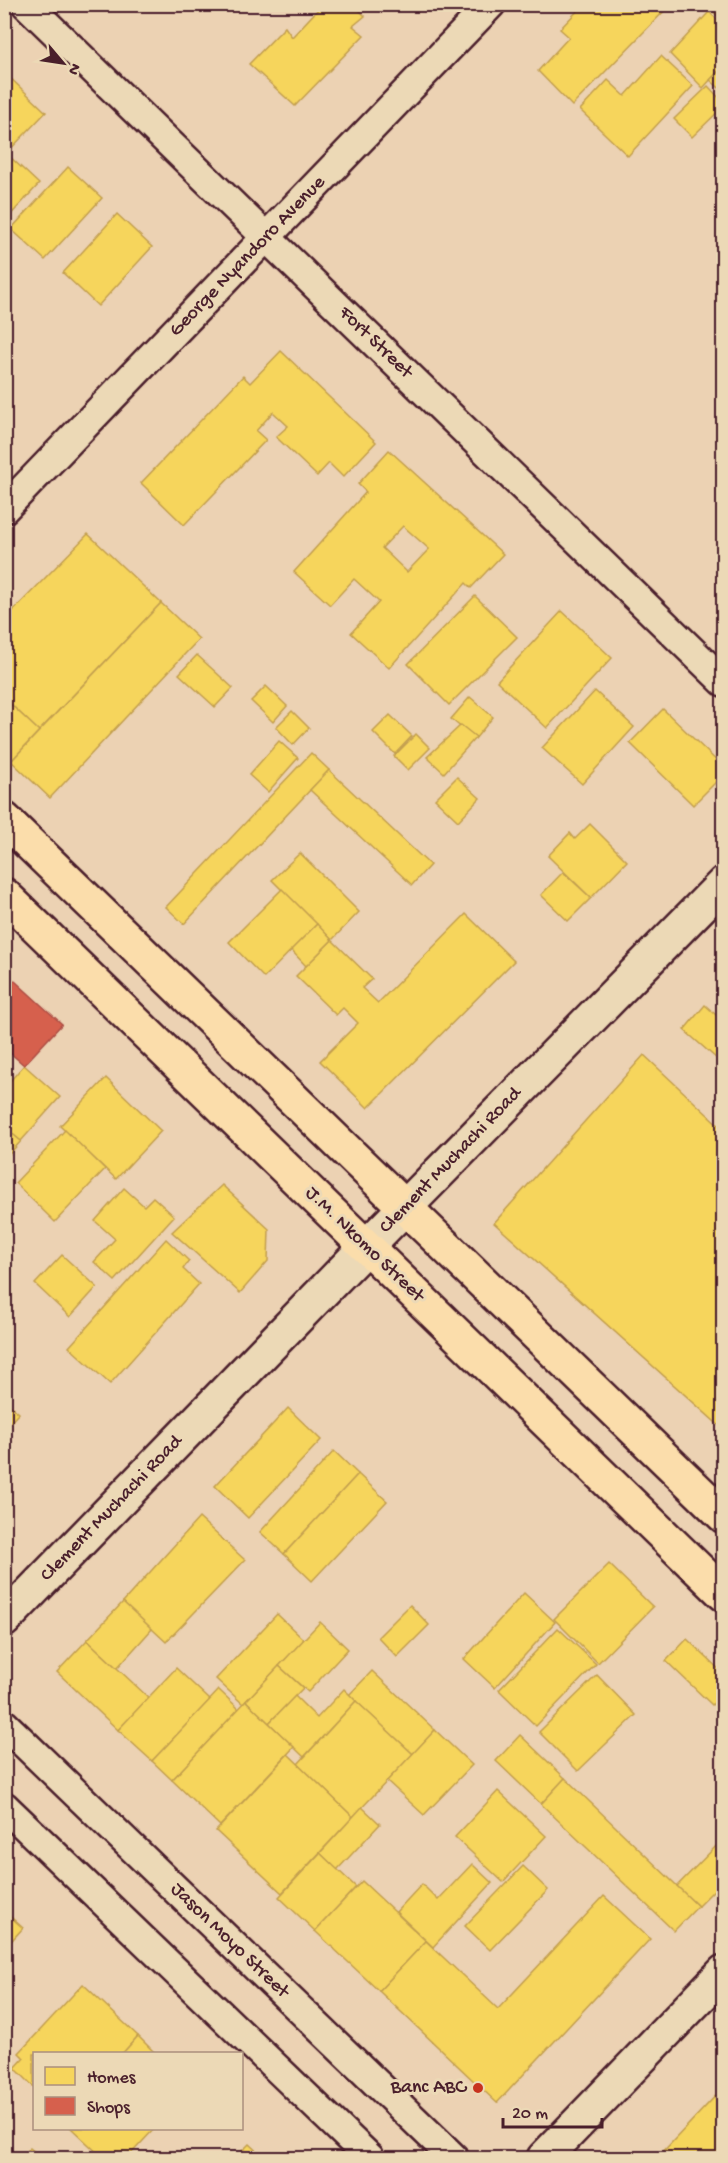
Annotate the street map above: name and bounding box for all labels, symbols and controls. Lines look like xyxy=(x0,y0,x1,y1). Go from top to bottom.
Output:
north arrow xyxy=(33,33,93,93)
text: N xyxy=(62,59,84,78)
street label: George Nyandoro Avenue xyxy=(165,171,331,342)
street label: Fort Street xyxy=(333,301,418,385)
street label: Clement Muchachi Road xyxy=(375,1081,528,1239)
street label: J.M. Nkomo Street xyxy=(300,1182,430,1309)
street label: Clement Muchachi Road xyxy=(36,1429,189,1587)
street label: Jason Moyo Street xyxy=(165,1878,294,2005)
legend xyxy=(33,2052,243,2130)
text: Homes xyxy=(87,2068,137,2089)
place label: Banc ABC xyxy=(390,2077,467,2100)
marker: Banc ABC xyxy=(471,2081,485,2095)
scale bar xyxy=(503,2091,602,2129)
text: Shops xyxy=(87,2098,131,2119)
text: 20 m xyxy=(512,2104,548,2125)

